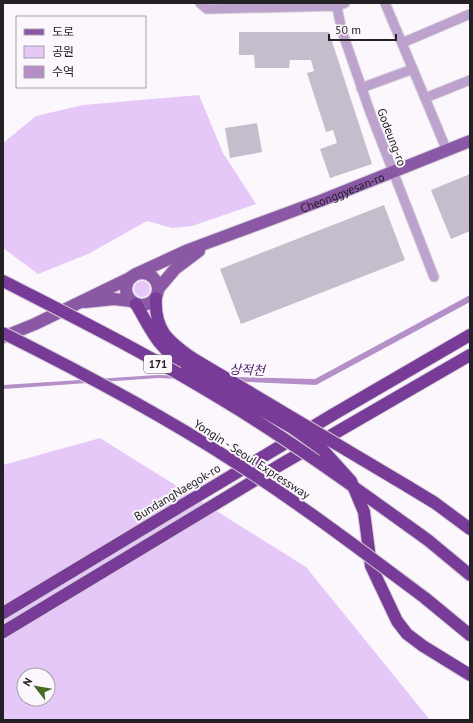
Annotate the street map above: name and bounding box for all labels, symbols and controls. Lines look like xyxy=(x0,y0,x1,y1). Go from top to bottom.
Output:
legend xyxy=(16,16,146,88)
scale bar xyxy=(329,16,396,42)
text: 50 m xyxy=(335,22,361,37)
text: 도로 xyxy=(52,24,74,39)
text: 공원 xyxy=(52,44,74,59)
text: 수역 xyxy=(52,64,74,79)
street label: Godeung-ro xyxy=(374,106,410,168)
street label: Cheonggyesan-ro xyxy=(298,169,386,215)
road number: 171 xyxy=(144,355,172,373)
water label: 상적천 xyxy=(229,361,266,379)
street label: Yongin - Seoul Expressway xyxy=(191,416,313,502)
street label: BundangNaegok-ro xyxy=(131,460,223,524)
north arrow xyxy=(16,667,56,707)
text: N xyxy=(20,675,35,689)

